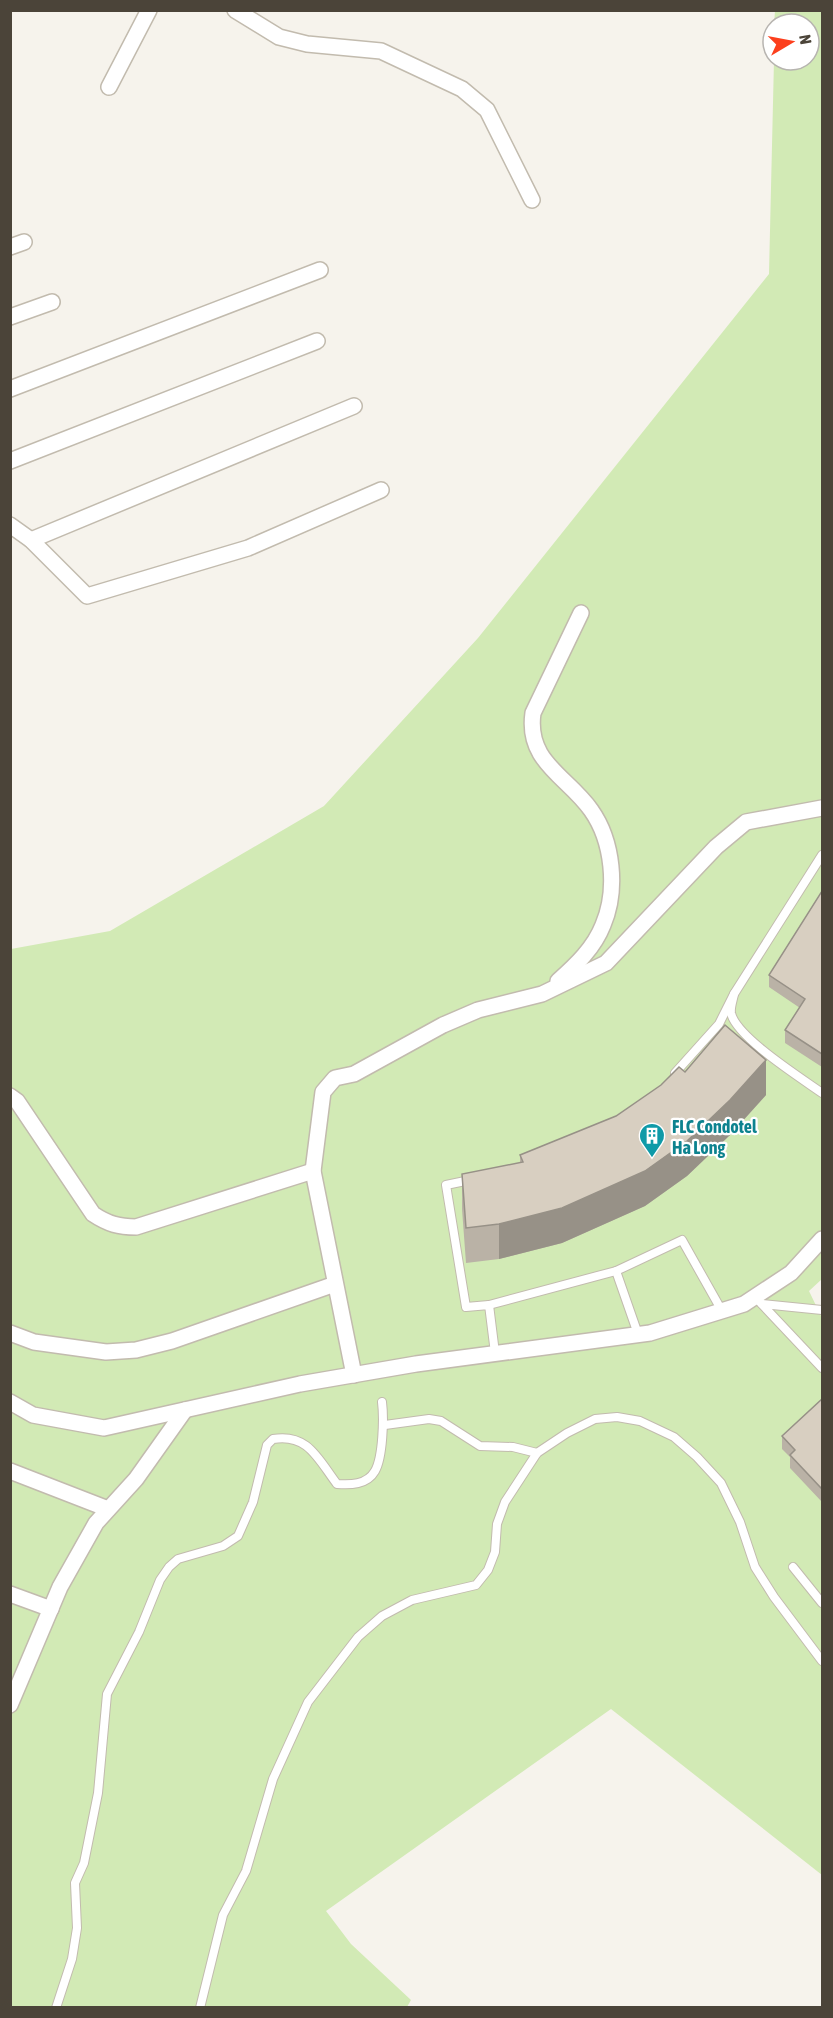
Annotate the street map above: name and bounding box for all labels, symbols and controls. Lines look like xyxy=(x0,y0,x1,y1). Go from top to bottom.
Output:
north arrow xyxy=(761,12,821,72)
text: N xyxy=(796,33,815,46)
place label: FLC Condotel Ha Long xyxy=(672,1116,757,1158)
building icon: FLC Condotel Ha Long xyxy=(637,1121,667,1159)

